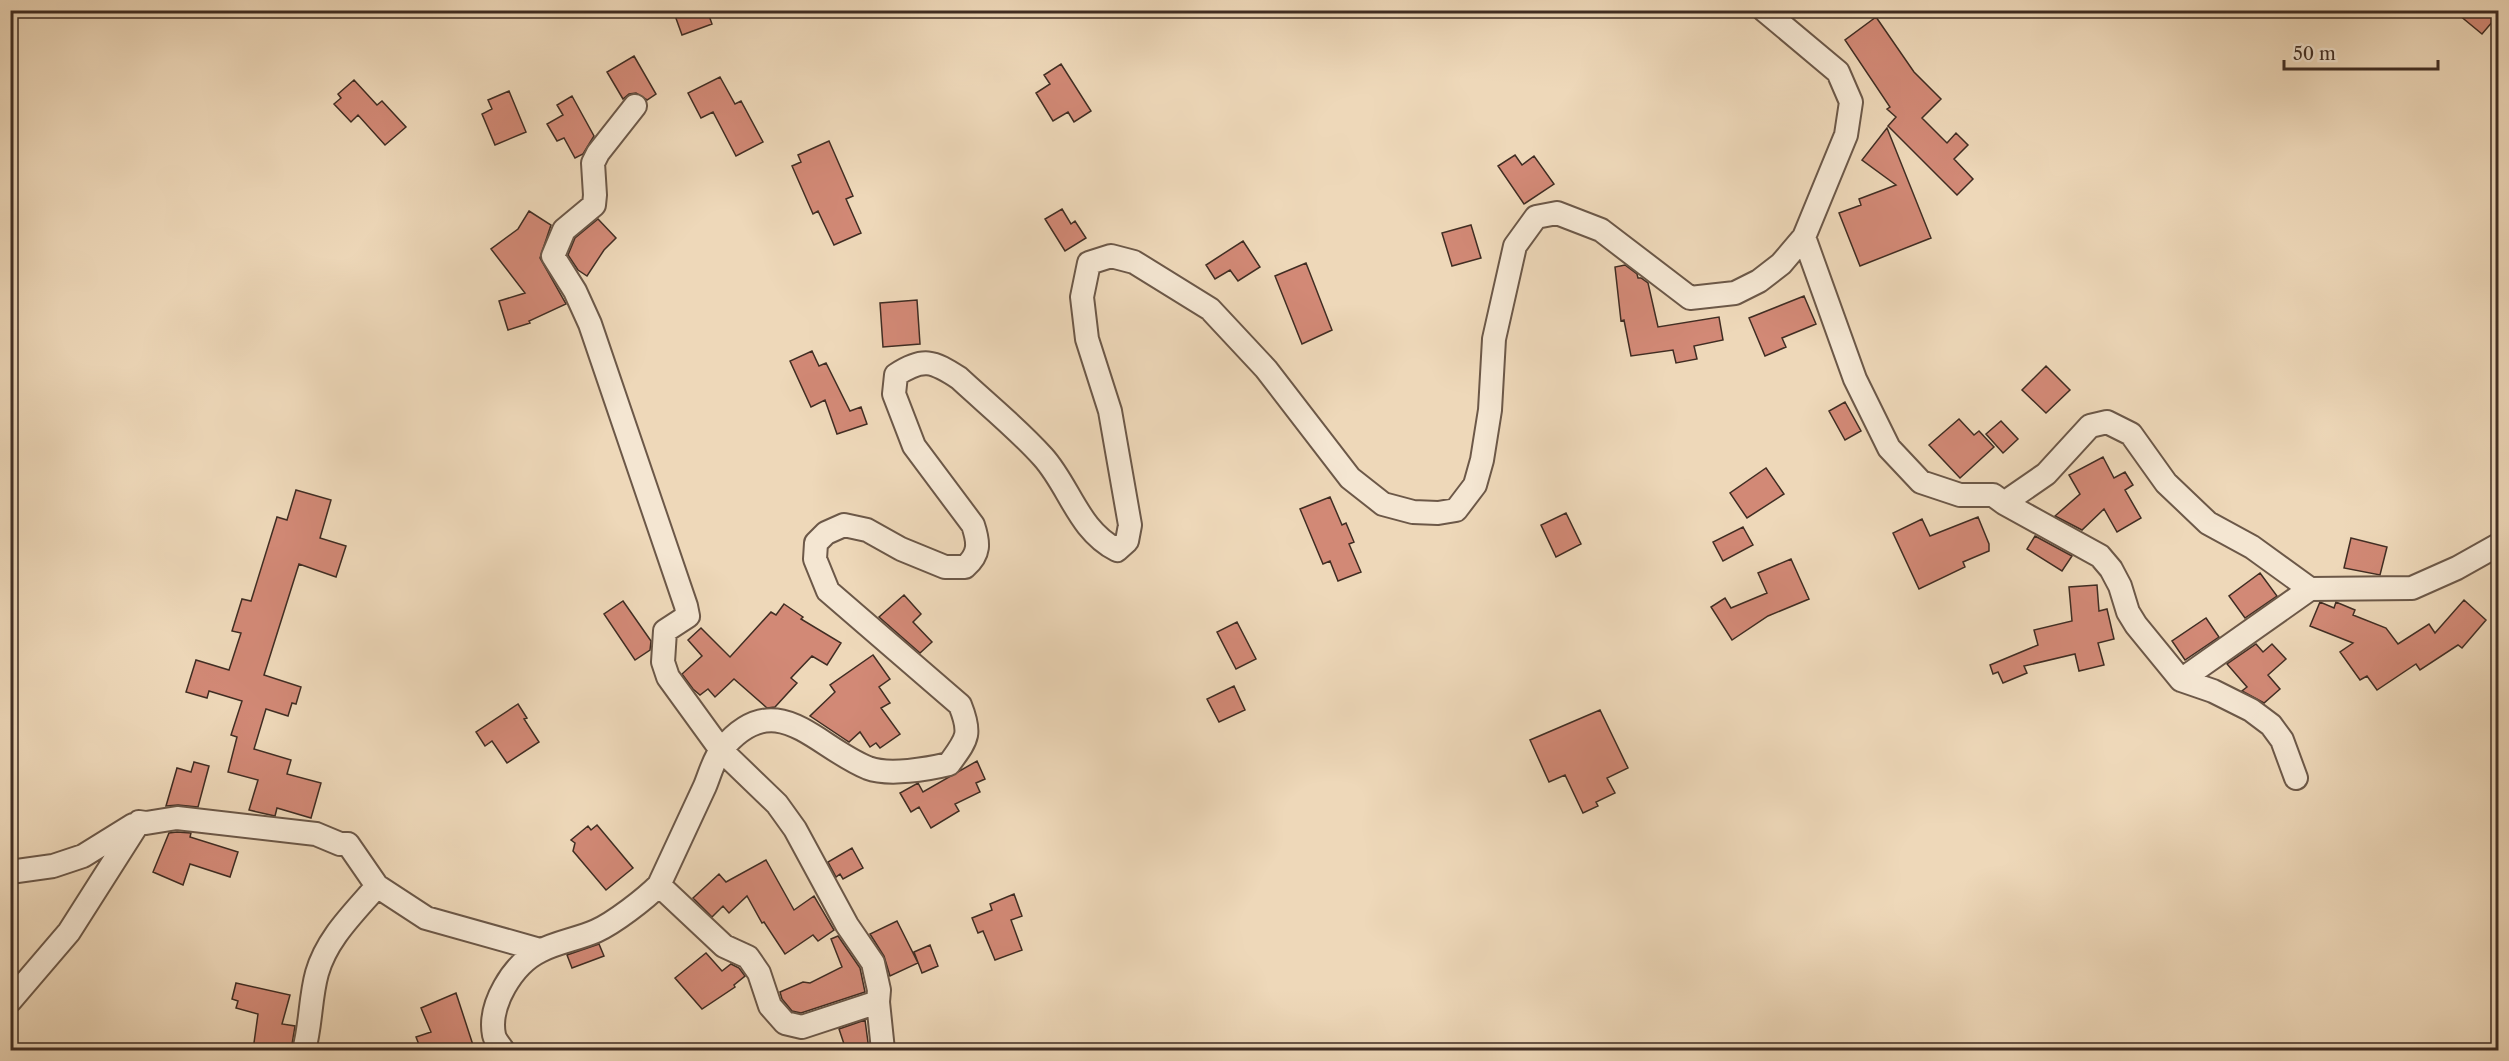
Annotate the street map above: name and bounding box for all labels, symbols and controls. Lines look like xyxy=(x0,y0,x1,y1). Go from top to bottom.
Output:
scale bar xyxy=(2284,33,2438,71)
text: 50 m xyxy=(2293,43,2336,65)

